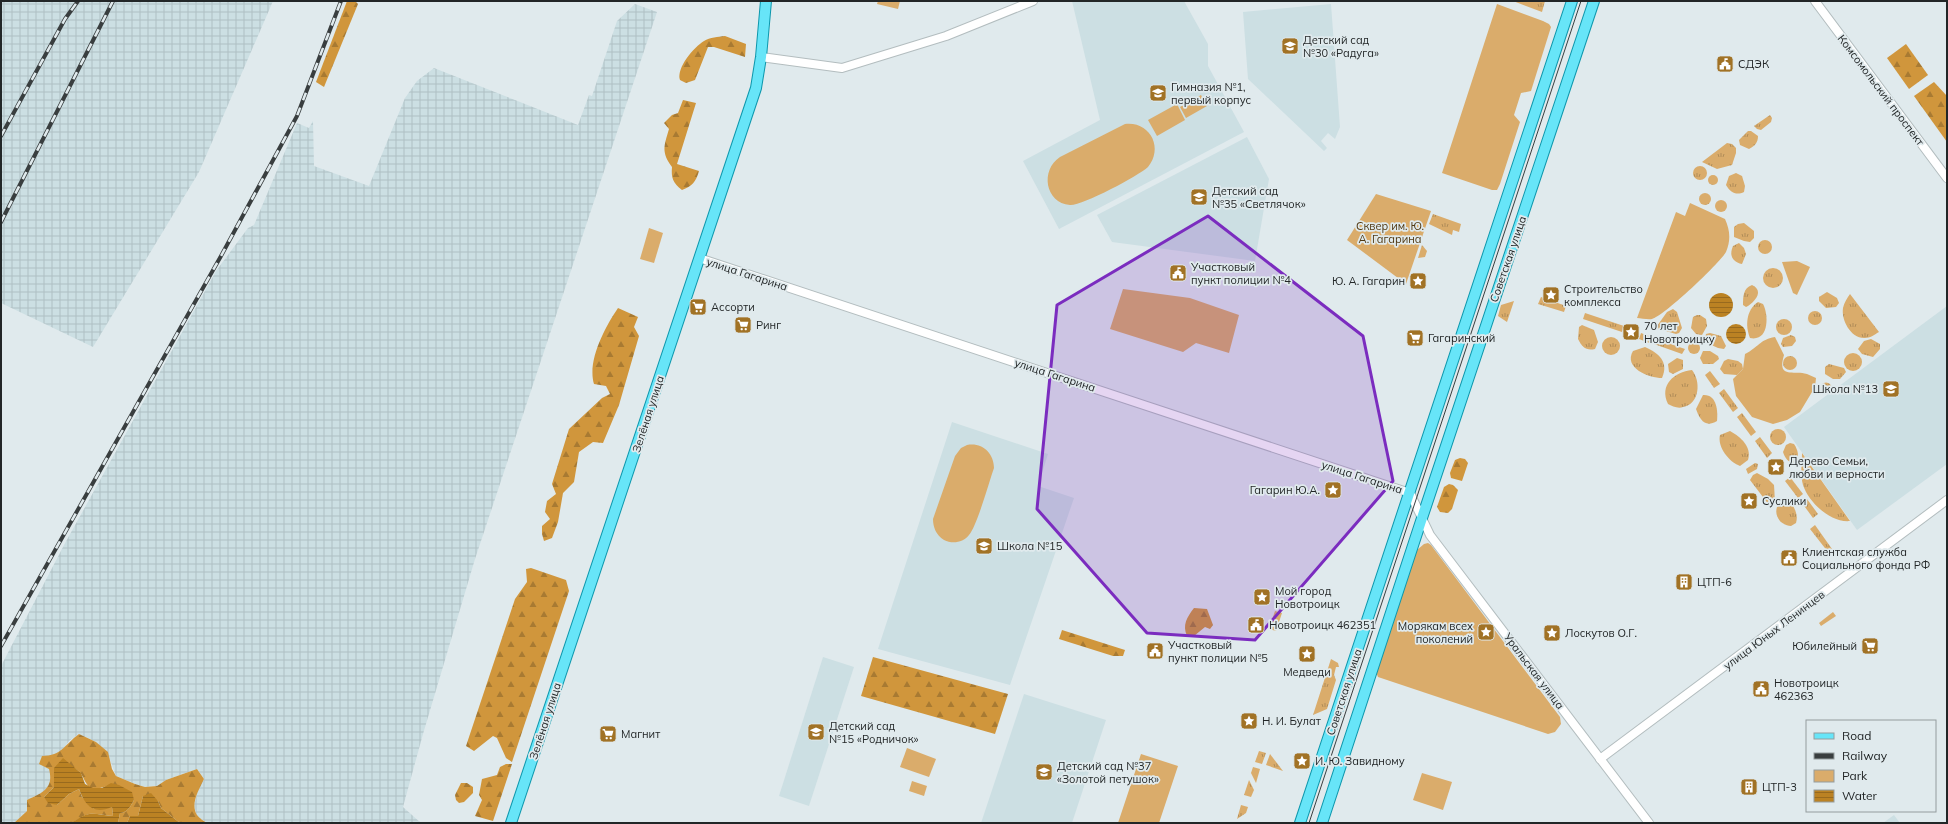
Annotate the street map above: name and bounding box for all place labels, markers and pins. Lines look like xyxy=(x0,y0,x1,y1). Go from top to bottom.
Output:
place label: Детский сад №30 «Радуга» xyxy=(1303,33,1379,60)
school or university icon: Детский сад №30 «Радуга» xyxy=(1280,36,1300,56)
public building icon: СДЭК xyxy=(1715,54,1735,74)
place label: СДЭК xyxy=(1738,57,1770,71)
place label: Гимназия №1, первый корпус xyxy=(1171,80,1252,107)
school or university icon: Гимназия №1, первый корпус xyxy=(1148,83,1168,103)
place label: Детский сад №35 «Светлячок» xyxy=(1212,184,1306,211)
school or university icon: Детский сад №35 «Светлячок» xyxy=(1189,187,1209,207)
place label: Участковый пункт полиции №4 xyxy=(1190,260,1291,287)
public building icon: Участковый пункт полиции №4 xyxy=(1168,263,1188,283)
place icon: Ю. А. Гагарин xyxy=(1408,271,1428,291)
place label: Ю. А. Гагарин xyxy=(1332,274,1405,288)
place label: Строительство комплекса xyxy=(1564,282,1643,309)
place icon: Строительство комплекса xyxy=(1541,285,1561,305)
supermarket icon: Ассорти xyxy=(688,297,708,317)
place label: Ассорти xyxy=(711,300,755,314)
supermarket icon: Ринг xyxy=(733,315,753,335)
place label: Ринг xyxy=(756,318,781,332)
place label: 70 лет Новотроицку xyxy=(1644,319,1715,346)
place icon: 70 лет Новотроицку xyxy=(1621,322,1641,342)
supermarket icon: Гагаринский xyxy=(1405,328,1425,348)
place label: Гагаринский xyxy=(1428,331,1495,345)
school or university icon: Школа №13 xyxy=(1881,379,1901,399)
place label: Школа №13 xyxy=(1813,382,1878,396)
place label: Дерево Семьи, любви и верности xyxy=(1789,454,1885,481)
place icon: Дерево Семьи, любви и верности xyxy=(1766,457,1786,477)
place icon: Гагарин Ю.А. xyxy=(1323,480,1343,500)
place label: Гагарин Ю.А. xyxy=(1250,483,1320,497)
place icon: Суслики xyxy=(1739,491,1759,511)
place label: Суслики xyxy=(1762,494,1806,508)
school or university icon: Школа №15 xyxy=(974,536,994,556)
place label: Школа №15 xyxy=(997,539,1063,553)
place label: Клиентская служба Социального фонда РФ xyxy=(1802,545,1930,572)
public building icon: Клиентская служба Социального фонда РФ xyxy=(1779,548,1799,568)
building icon: ЦТП-6 xyxy=(1674,572,1694,592)
place label: ЦТП-6 xyxy=(1697,575,1732,589)
place label: Мой город Новотроицк xyxy=(1275,584,1340,611)
place icon: Мой город Новотроицк xyxy=(1252,587,1272,607)
public building icon: Новотроицк 462351 xyxy=(1246,615,1266,635)
place label: Новотроицк 462351 xyxy=(1269,618,1376,632)
place label: Морякам всех поколений xyxy=(1398,619,1473,646)
place icon: Морякам всех поколений xyxy=(1476,622,1496,642)
place icon: Лоскутов О.Г. xyxy=(1542,623,1562,643)
place label: Лоскутов О.Г. xyxy=(1565,626,1637,640)
supermarket icon: Юбилейный xyxy=(1860,636,1880,656)
place label: Участковый пункт полиции №5 xyxy=(1167,638,1268,665)
place label: Юбилейный xyxy=(1792,639,1857,653)
public building icon: Участковый пункт полиции №5 xyxy=(1145,641,1165,661)
place icon: Медведи xyxy=(1297,644,1317,664)
place label: Медведи xyxy=(1283,665,1331,679)
place label: Новотроицк 462363 xyxy=(1774,676,1839,703)
public building icon: Новотроицк 462363 xyxy=(1751,679,1771,699)
place icon: Н. И. Булат xyxy=(1239,711,1259,731)
place label: Н. И. Булат xyxy=(1262,714,1321,728)
place label: Детский сад №15 «Родничок» xyxy=(829,719,919,746)
school or university icon: Детский сад №15 «Родничок» xyxy=(806,722,826,742)
supermarket icon: Магнит xyxy=(598,724,618,744)
place label: Магнит xyxy=(621,727,660,741)
place icon: И. Ю. Завидному xyxy=(1292,751,1312,771)
place label: И. Ю. Завидному xyxy=(1315,754,1405,768)
place label: Детский сад №37 «Золотой петушок» xyxy=(1057,759,1159,786)
school or university icon: Детский сад №37 «Золотой петушок» xyxy=(1034,762,1054,782)
building icon: ЦТП-3 xyxy=(1739,777,1759,797)
place label: ЦТП-3 xyxy=(1762,780,1797,794)

